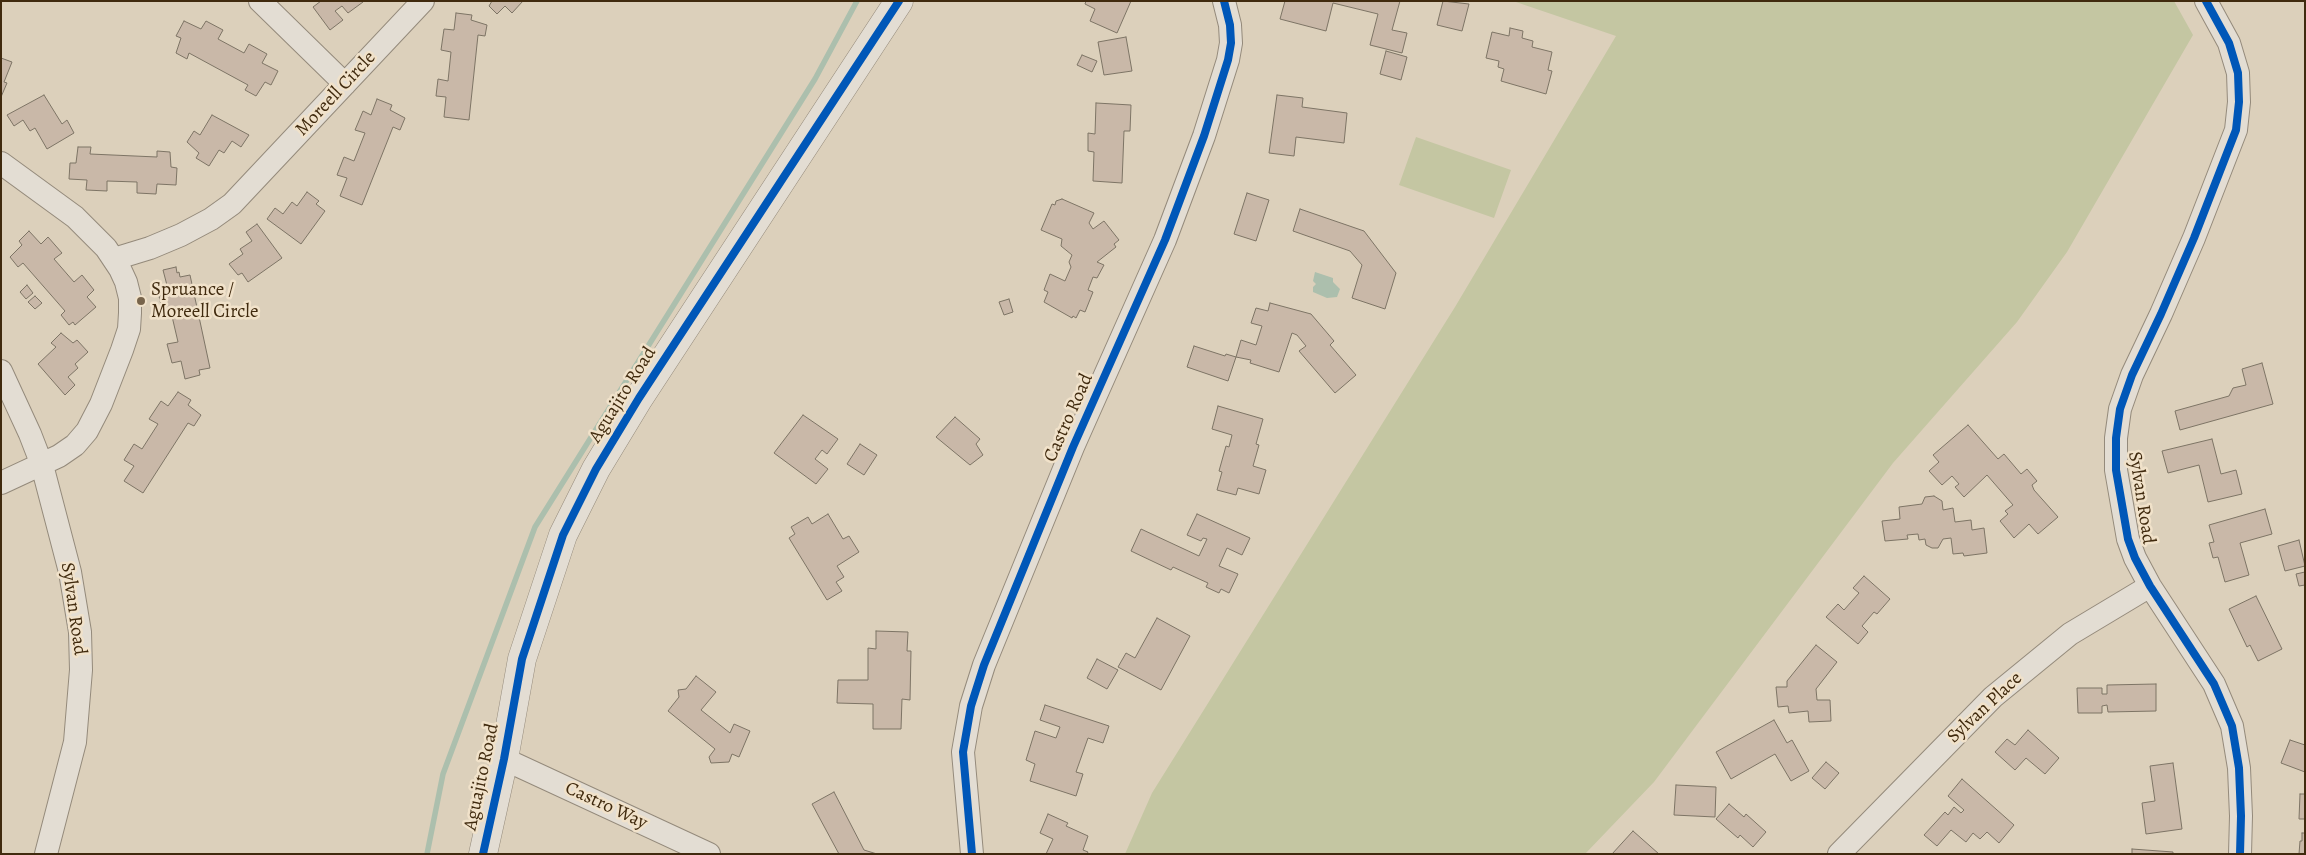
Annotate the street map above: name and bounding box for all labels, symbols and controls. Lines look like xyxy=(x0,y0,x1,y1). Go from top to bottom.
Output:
street label: Moreell Circle xyxy=(291,47,381,141)
place label: Spruance / Moreell Circle xyxy=(151,279,258,323)
marker: Spruance / Moreell Circle xyxy=(135,295,147,307)
street label: Aguajito Road xyxy=(584,343,662,447)
street label: Castro Road xyxy=(1039,370,1099,466)
street label: Sylvan Road xyxy=(2122,450,2160,546)
street label: Sylvan Road xyxy=(55,561,91,657)
street label: Sylvan Place xyxy=(1943,668,2027,748)
street label: Aguajito Road xyxy=(460,721,504,833)
street label: Castro Way xyxy=(561,777,651,835)

